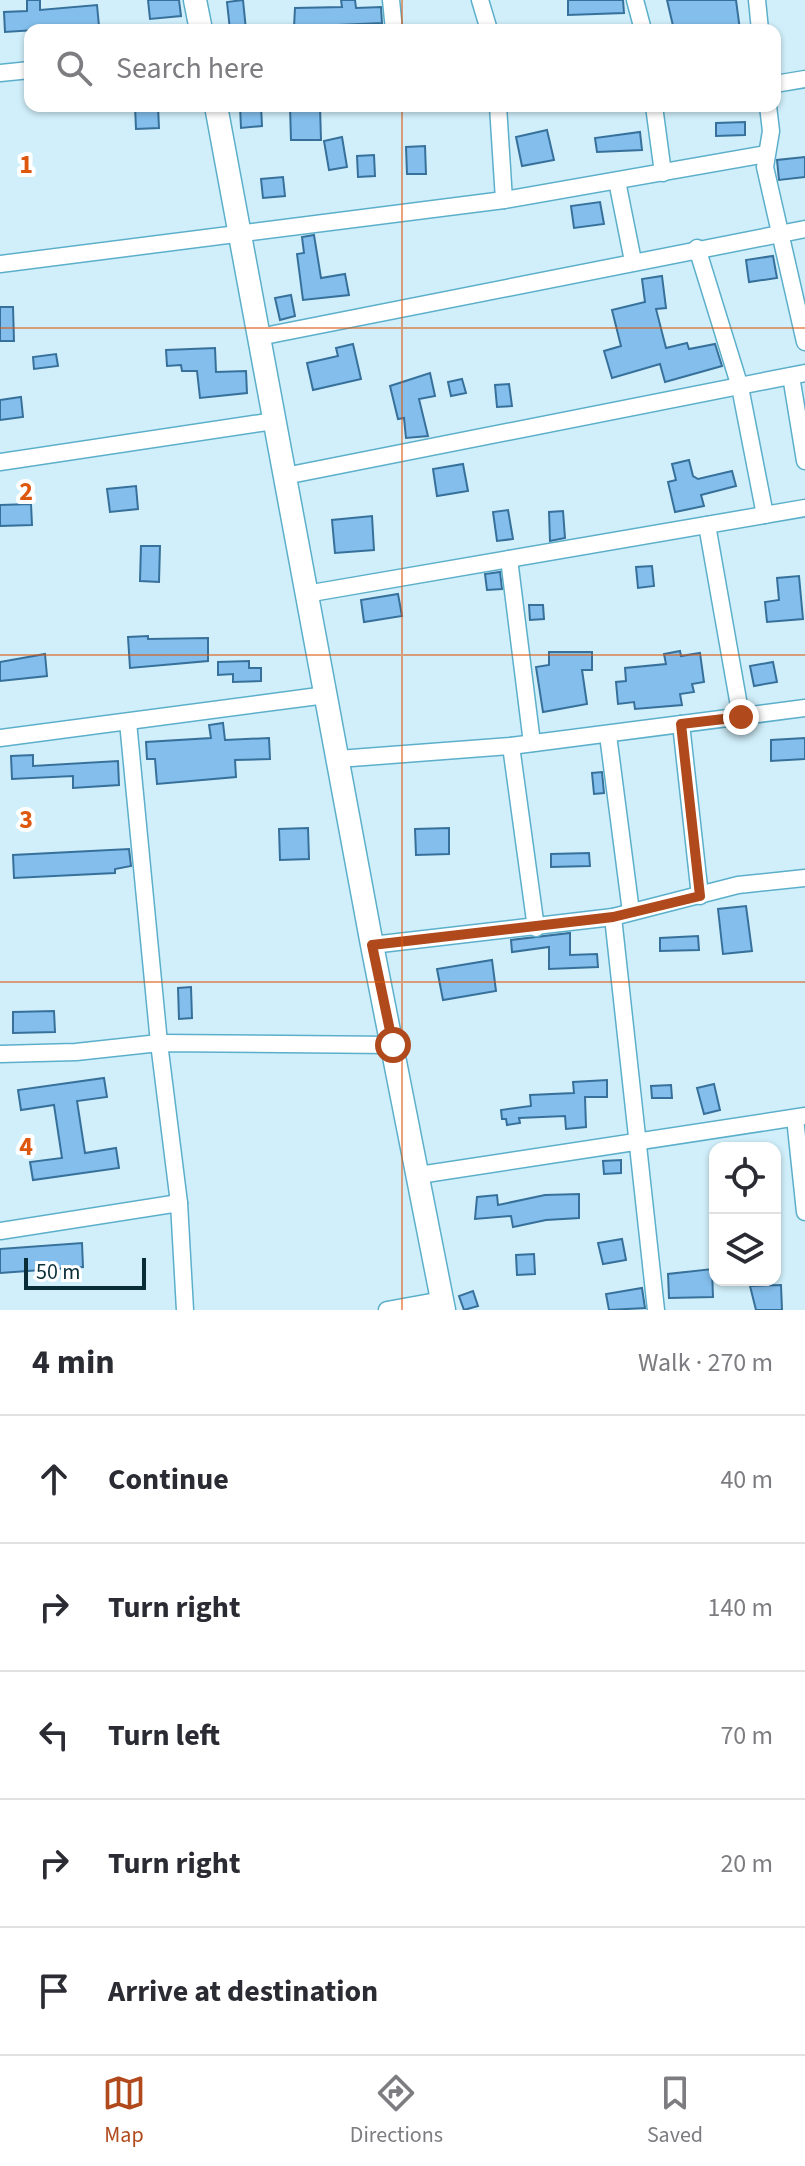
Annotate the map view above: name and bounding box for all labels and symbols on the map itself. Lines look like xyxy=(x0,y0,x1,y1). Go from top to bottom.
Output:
text: 1 xyxy=(19,146,33,183)
text: 2 xyxy=(19,473,33,510)
route end xyxy=(723,699,759,735)
text: 3 xyxy=(19,801,33,838)
route start xyxy=(375,1027,411,1063)
text: 4 xyxy=(19,1128,33,1165)
scale bar xyxy=(24,1254,146,1290)

